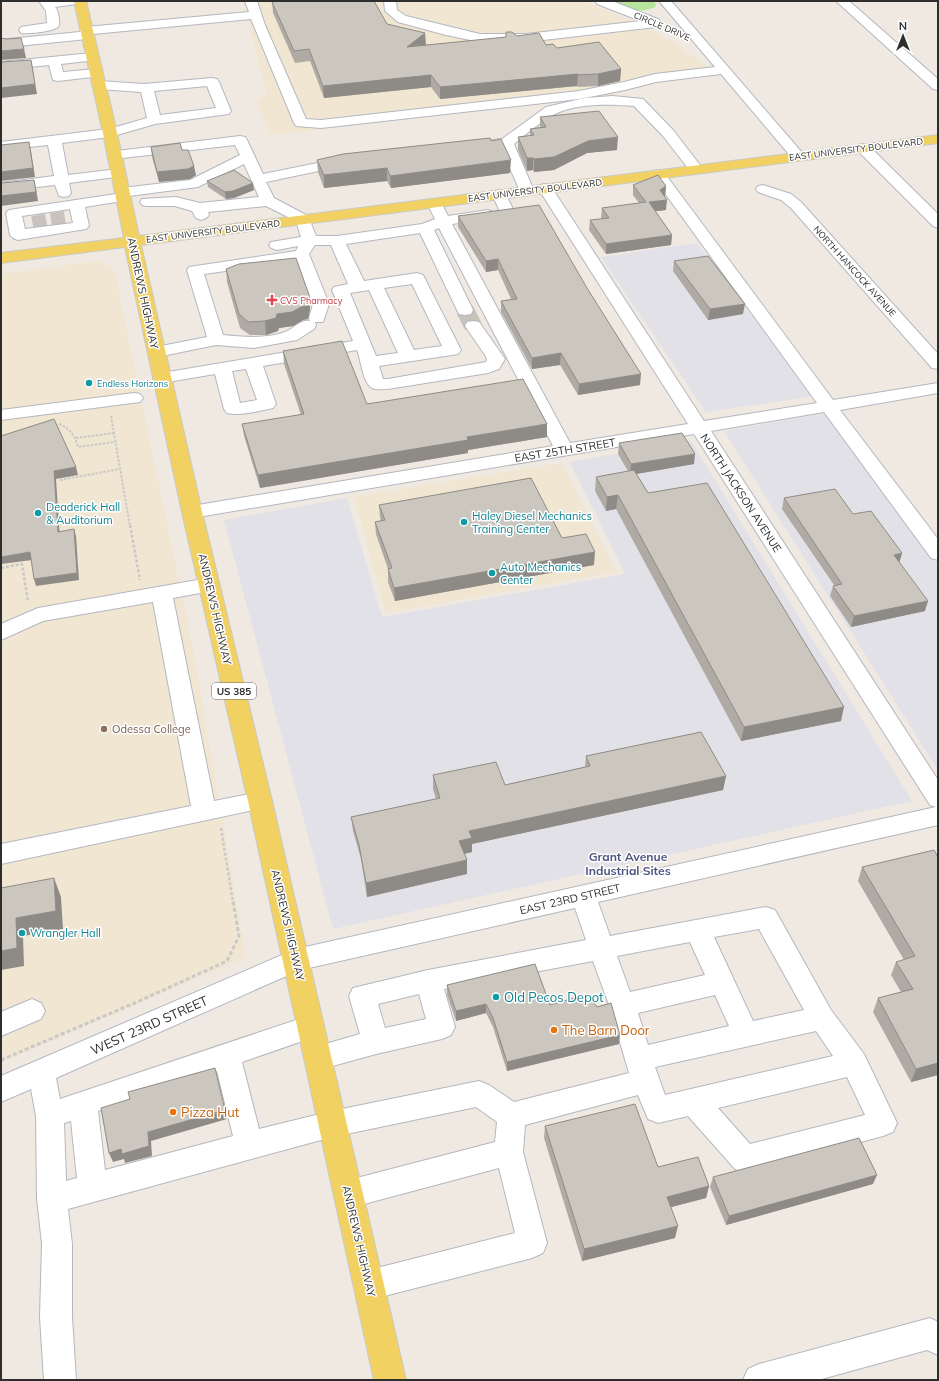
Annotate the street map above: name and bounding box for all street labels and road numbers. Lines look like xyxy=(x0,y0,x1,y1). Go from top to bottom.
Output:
street label: CIRCLE DRIVE xyxy=(632,9,692,43)
street label: EAST UNIVERSITY BOULEVARD xyxy=(788,135,924,163)
street label: EAST UNIVERSITY BOULEVARD xyxy=(467,176,603,204)
street label: EAST UNIVERSITY BOULEVARD xyxy=(145,217,281,245)
street label: NORTH HANCOCK AVENUE xyxy=(811,223,899,319)
street label: ANDREWS HIGHWAY xyxy=(124,236,162,350)
street label: NORTH JACKSON AVENUE xyxy=(697,431,785,555)
street label: EAST 25TH STREET xyxy=(514,435,617,465)
street label: ANDREWS HIGHWAY xyxy=(195,552,235,666)
road number: US 385 xyxy=(212,683,256,699)
street label: ANDREWS HIGHWAY xyxy=(268,868,308,982)
street label: EAST 23RD STREET xyxy=(518,881,622,917)
street label: WEST 23RD STREET xyxy=(88,992,210,1058)
street label: ANDREWS HIGHWAY xyxy=(339,1184,379,1298)

